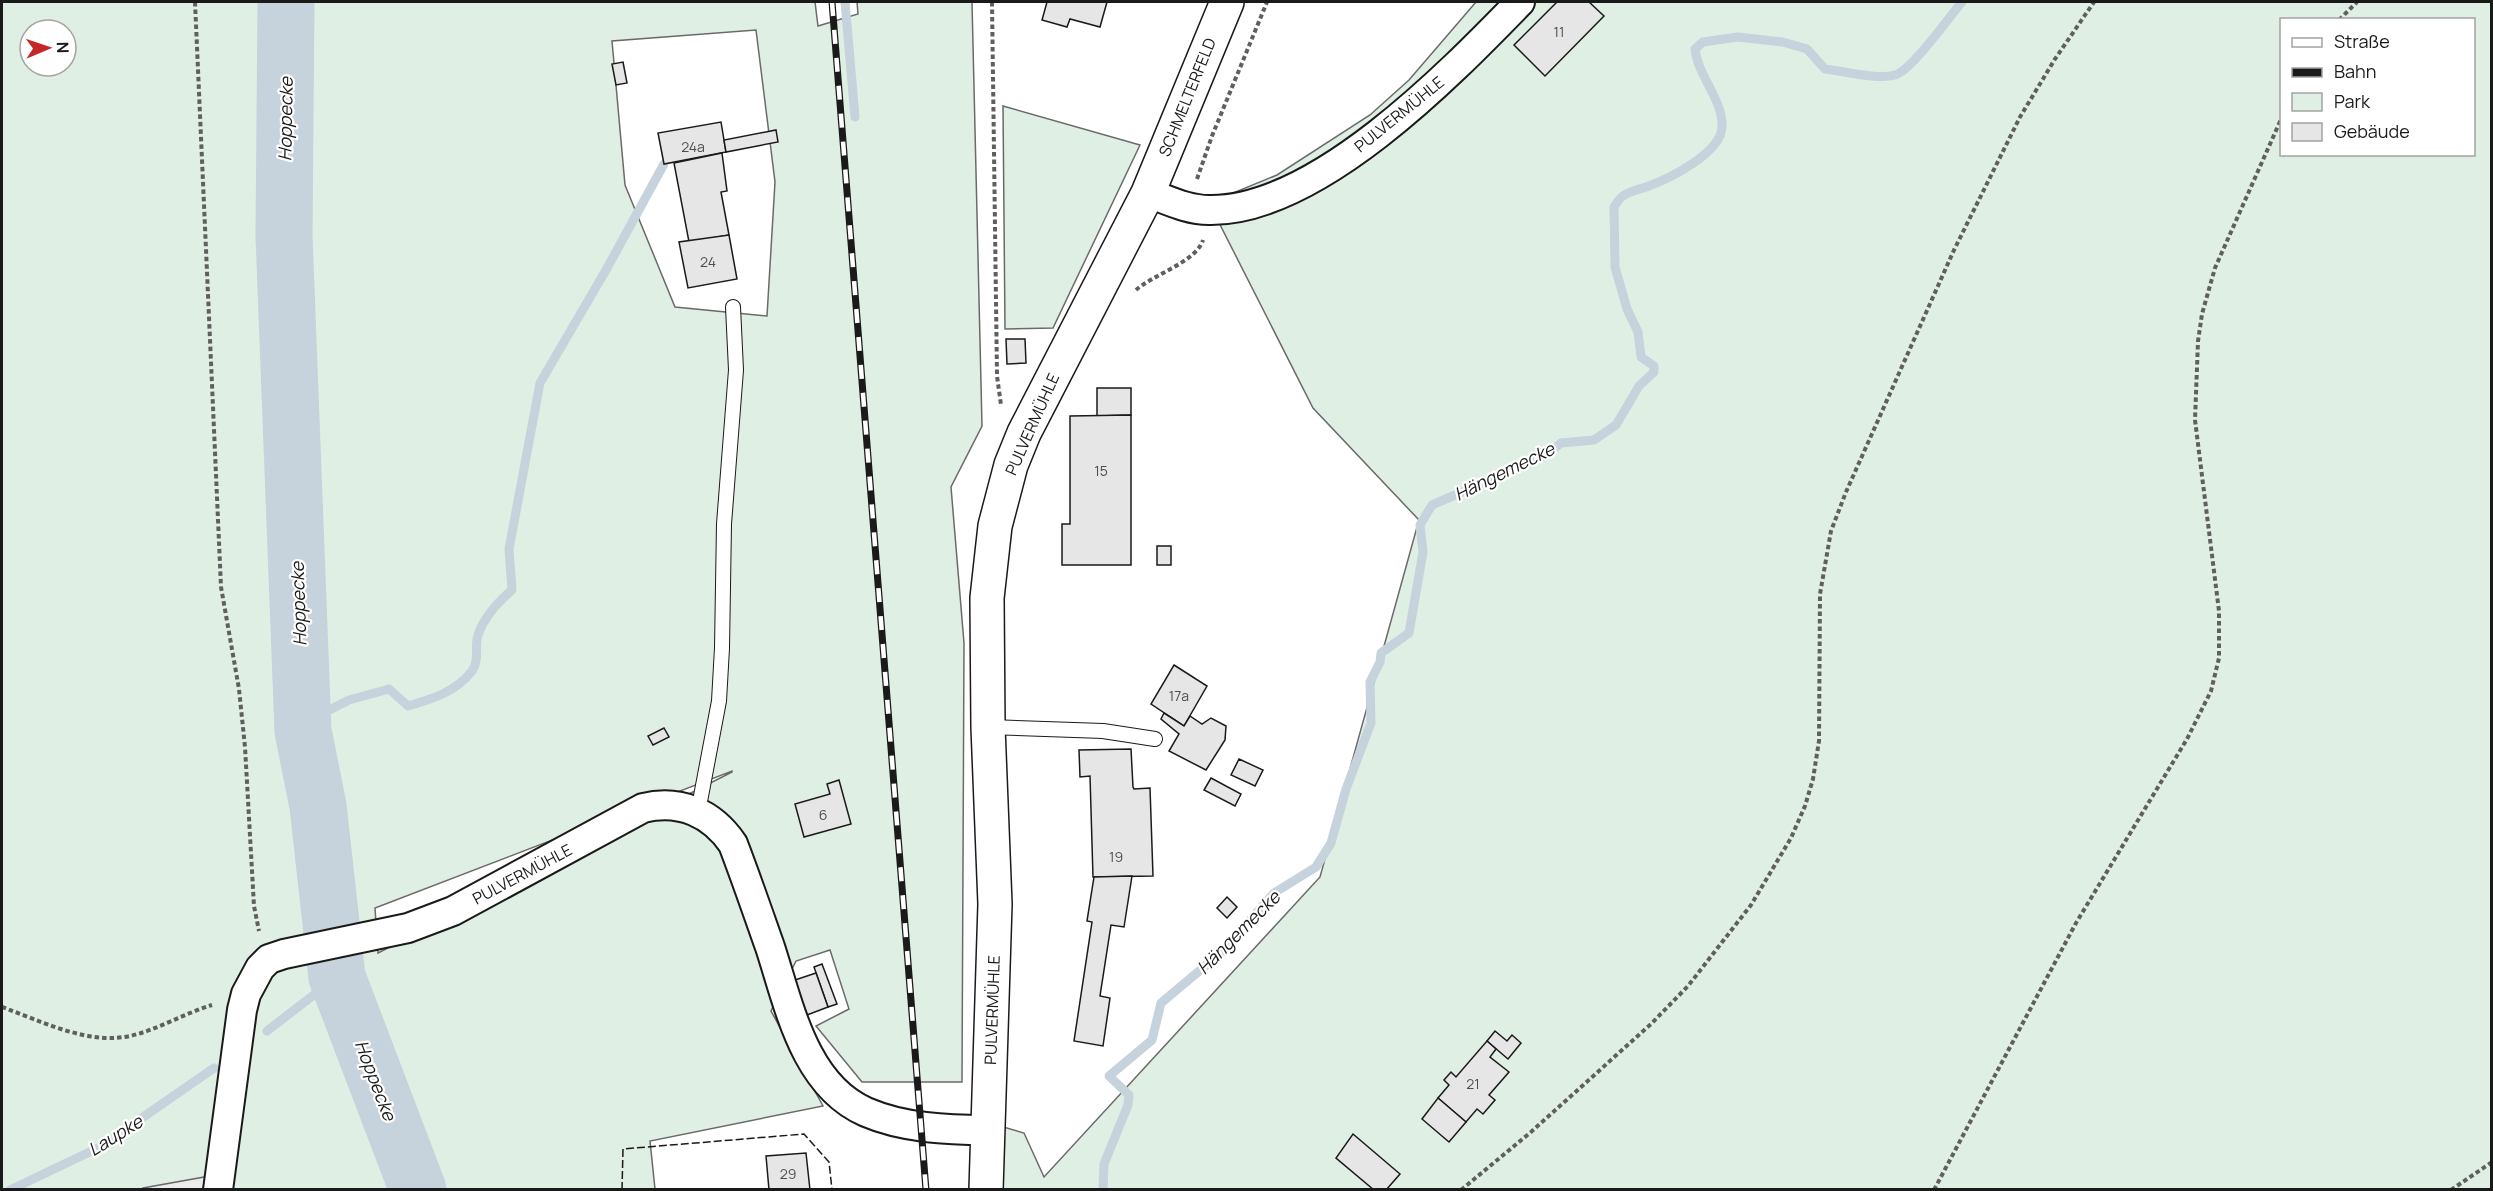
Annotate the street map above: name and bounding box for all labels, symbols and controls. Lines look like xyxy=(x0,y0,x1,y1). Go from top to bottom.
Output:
north arrow xyxy=(18,18,78,78)
legend xyxy=(2280,18,2475,156)
house number: 11 xyxy=(1554,22,1564,41)
text: Straße xyxy=(2334,29,2390,53)
street label: SCHMELTERFELD xyxy=(1153,34,1221,160)
text: N xyxy=(52,41,74,54)
text: Bahn xyxy=(2334,59,2376,83)
street label: PULVERMÜHLE xyxy=(1349,71,1449,157)
water label: Hoppecke xyxy=(272,75,298,161)
text: Park xyxy=(2334,89,2371,113)
text: Gebäude xyxy=(2334,119,2410,143)
house number: 24a xyxy=(681,137,705,156)
house number: 24 xyxy=(700,252,716,271)
street label: PULVERMÜHLE xyxy=(1000,369,1064,479)
water label: Hängemecke xyxy=(1450,436,1560,506)
house number: 15 xyxy=(1094,461,1108,480)
water label: Hoppecke xyxy=(284,560,311,646)
house number: 17a xyxy=(1169,686,1189,705)
house number: 6 xyxy=(819,805,827,824)
street label: PULVERMÜHLE xyxy=(468,839,576,909)
house number: 19 xyxy=(1109,847,1123,866)
water label: Hängemecke xyxy=(1191,884,1286,979)
street label: PULVERMÜHLE xyxy=(979,955,1005,1065)
water label: Hoppecke xyxy=(350,1036,403,1125)
house number: 21 xyxy=(1466,1074,1480,1093)
water label: Laupke xyxy=(83,1108,148,1161)
house number: 29 xyxy=(780,1164,796,1183)

